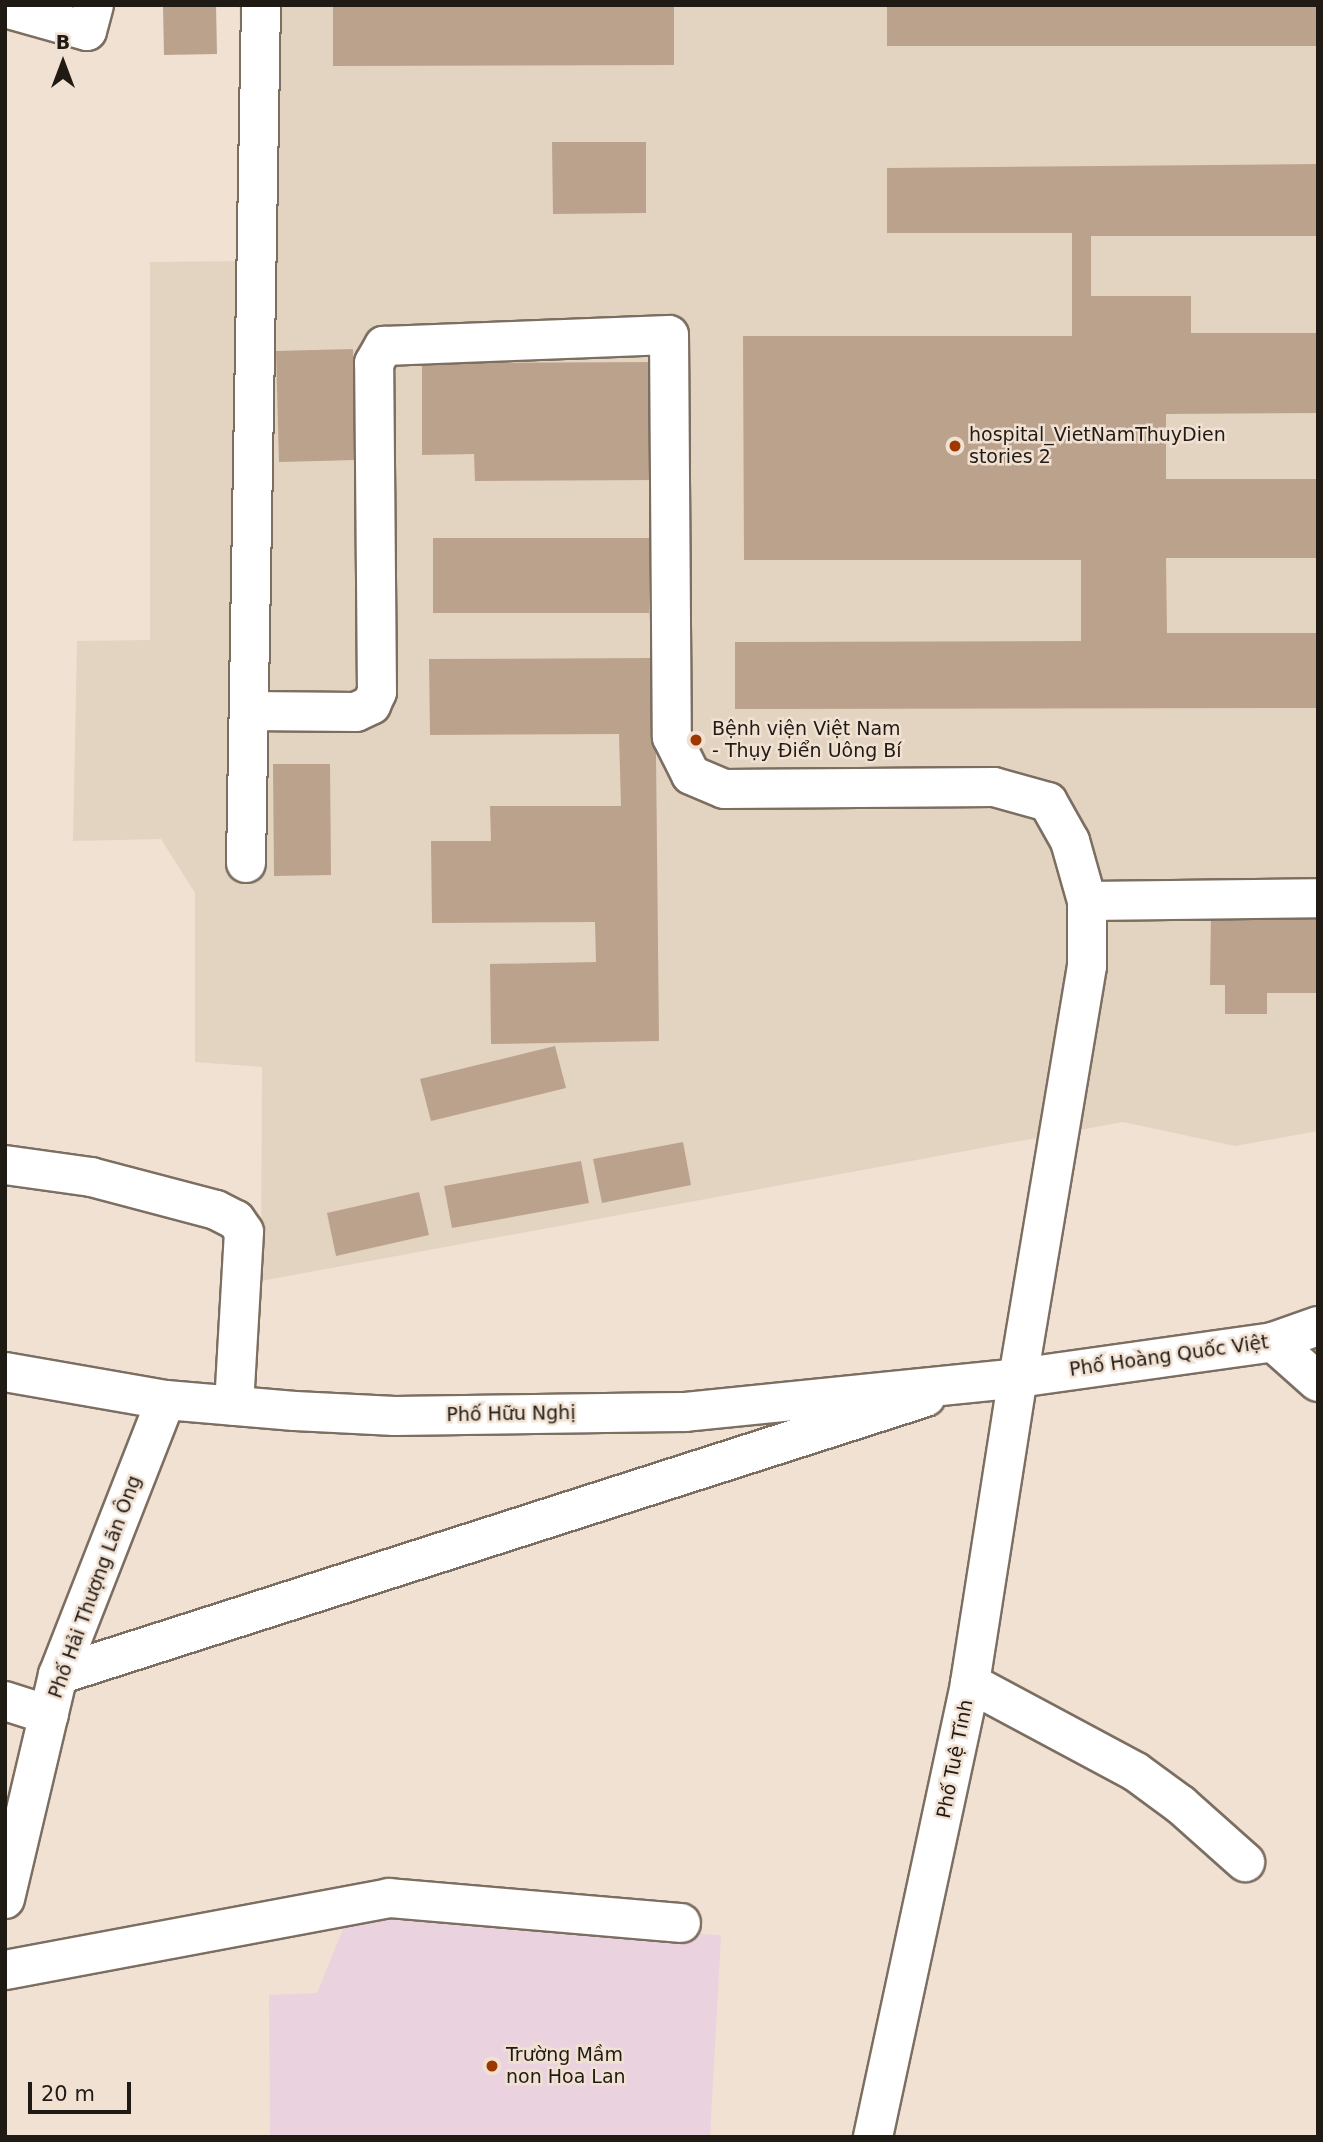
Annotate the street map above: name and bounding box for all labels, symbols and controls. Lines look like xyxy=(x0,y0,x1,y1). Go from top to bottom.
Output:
north arrow xyxy=(28,28,98,98)
text: B xyxy=(56,31,70,53)
place label: hospital_VietNamThuyDien stories 2 xyxy=(969,424,1226,468)
marker: hospital_VietNamThuyDien stories 2 xyxy=(947,438,963,454)
place label: Bệnh viện Việt Nam - Thụy Điển Uông Bí xyxy=(712,718,902,762)
marker: Bệnh viện Việt Nam - Thụy Điển Uông Bí xyxy=(686,730,706,750)
street label: Phố Hoàng Quốc Việt xyxy=(1068,1331,1270,1381)
street label: Phố Hữu Nghị xyxy=(446,1401,576,1427)
street label: Phố Hải Thượng Lãn Ông xyxy=(44,1473,146,1701)
street label: Phố Tuệ Tĩnh xyxy=(932,1698,978,1820)
place label: Trường Mầm non Hoa Lan xyxy=(506,2044,626,2088)
marker: Trường Mầm non Hoa Lan xyxy=(484,2058,500,2074)
scale bar xyxy=(32,2068,135,2112)
text: 20 m xyxy=(41,2082,95,2106)

